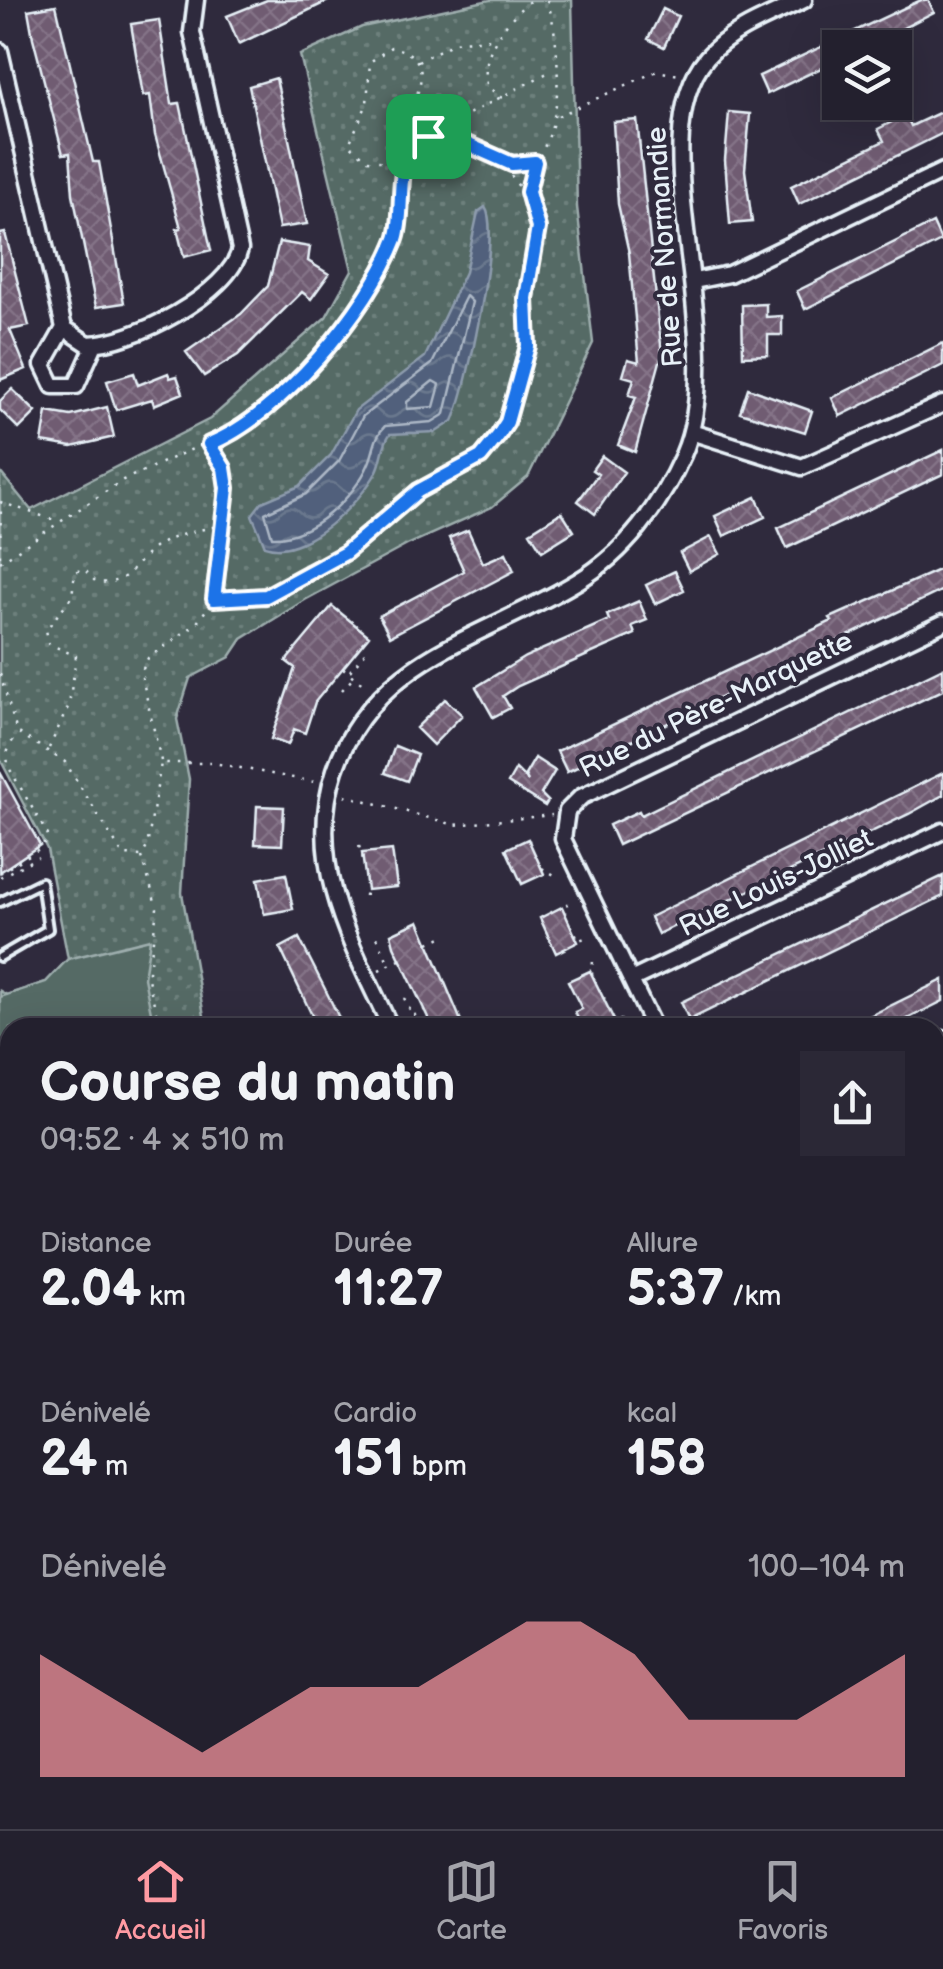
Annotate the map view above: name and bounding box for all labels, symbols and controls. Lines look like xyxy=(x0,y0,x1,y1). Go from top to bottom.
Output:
map controls xyxy=(822,30,912,120)
button: layers xyxy=(822,30,912,120)
pin xyxy=(386,94,471,179)
icon: arrive xyxy=(401,109,456,164)
street label: Rue de Normandie xyxy=(640,126,690,368)
street label: Rue du Père-Marquette xyxy=(574,624,858,786)
street label: Rue Louis-Jolliet xyxy=(674,822,878,944)
text: Course du matin xyxy=(40,1050,456,1117)
button: share xyxy=(800,1051,905,1156)
text: 09:52 · 4 × 510 m xyxy=(40,1121,285,1160)
text: Distance xyxy=(40,1227,152,1260)
text: Durée xyxy=(333,1227,412,1260)
text: Allure xyxy=(627,1227,698,1260)
text: 2.04 xyxy=(40,1260,142,1320)
text: 11:27 xyxy=(333,1260,444,1320)
text: 5:37 xyxy=(627,1260,724,1320)
text: km xyxy=(142,1280,186,1313)
text: /km xyxy=(724,1280,781,1313)
text: Dénivelé xyxy=(40,1397,151,1430)
text: Cardio xyxy=(333,1397,417,1430)
text: kcal xyxy=(627,1397,677,1430)
text: 24 xyxy=(40,1430,97,1490)
text: 151 xyxy=(333,1430,404,1490)
text: 158 xyxy=(627,1430,707,1490)
text: m xyxy=(97,1450,128,1483)
text: bpm xyxy=(404,1450,467,1483)
text: Dénivelé xyxy=(40,1548,167,1587)
text: 100–104 m xyxy=(748,1548,905,1587)
tab: Accueil xyxy=(115,1854,206,1947)
tab: Carte xyxy=(436,1854,507,1947)
tab: Favoris xyxy=(737,1854,828,1947)

